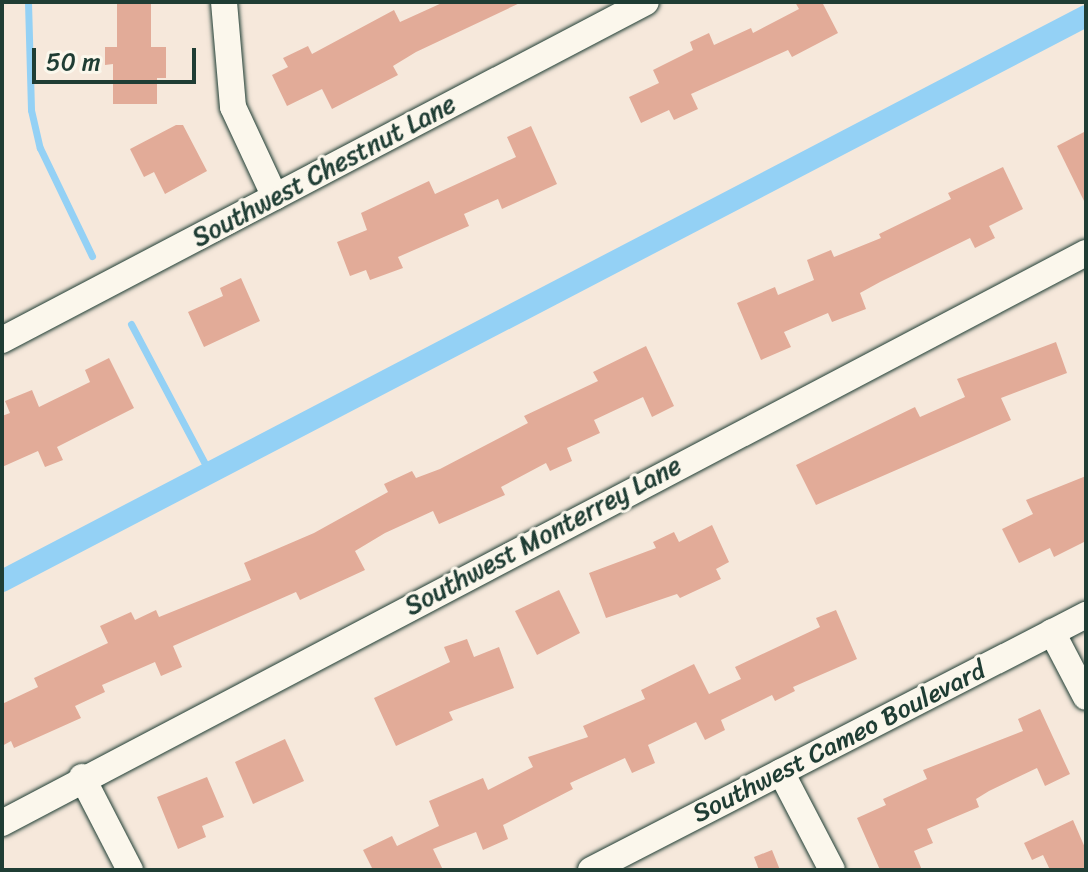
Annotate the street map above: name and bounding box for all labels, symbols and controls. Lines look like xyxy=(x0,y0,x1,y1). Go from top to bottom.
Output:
scale bar xyxy=(36,32,200,82)
text: 50 m xyxy=(46,41,101,83)
street label: Southwest Chestnut Lane xyxy=(187,88,461,254)
street label: Southwest Monterrey Lane xyxy=(399,450,687,622)
street label: Southwest Cameo Boulevard xyxy=(687,654,991,830)

